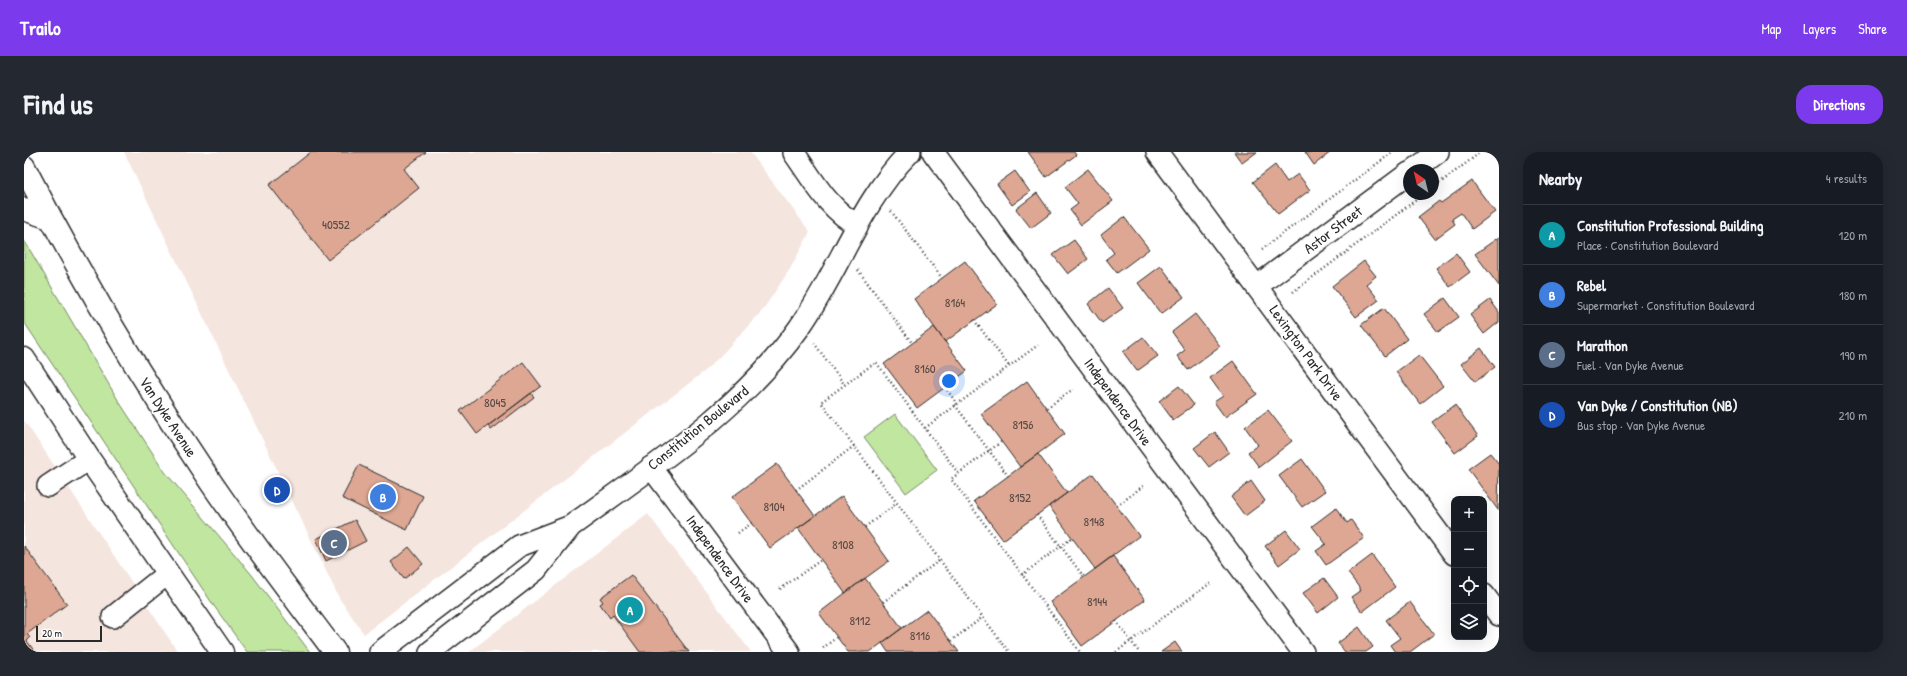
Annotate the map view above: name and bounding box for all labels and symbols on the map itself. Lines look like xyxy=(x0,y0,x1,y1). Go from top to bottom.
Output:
north arrow xyxy=(1403,164,1439,200)
street label: Astor Street xyxy=(1299,200,1367,259)
house number: 40552 xyxy=(322,215,350,233)
house number: 8164 xyxy=(945,293,965,311)
street label: Lexington Park Drive xyxy=(1265,301,1348,405)
street label: Independence Drive xyxy=(1080,354,1157,450)
house number: 8160 xyxy=(914,359,936,377)
your location xyxy=(939,371,959,391)
street label: Van Dyke Avenue xyxy=(135,373,202,461)
street label: Constitution Boulevard xyxy=(643,380,753,475)
house number: 8045 xyxy=(484,393,506,411)
house number: 8156 xyxy=(1012,415,1034,433)
pin: D xyxy=(264,475,290,505)
pin: B xyxy=(370,482,396,512)
house number: 8152 xyxy=(1009,488,1031,506)
house number: 8104 xyxy=(763,497,785,515)
street label: Independence Drive xyxy=(682,511,759,607)
house number: 8148 xyxy=(1084,512,1105,530)
pin: C xyxy=(321,528,347,558)
house number: 8108 xyxy=(832,535,854,553)
house number: 8144 xyxy=(1087,592,1107,610)
pin: A xyxy=(617,595,643,625)
house number: 8112 xyxy=(849,611,871,629)
scale bar xyxy=(36,624,102,643)
house number: 8116 xyxy=(910,626,930,644)

